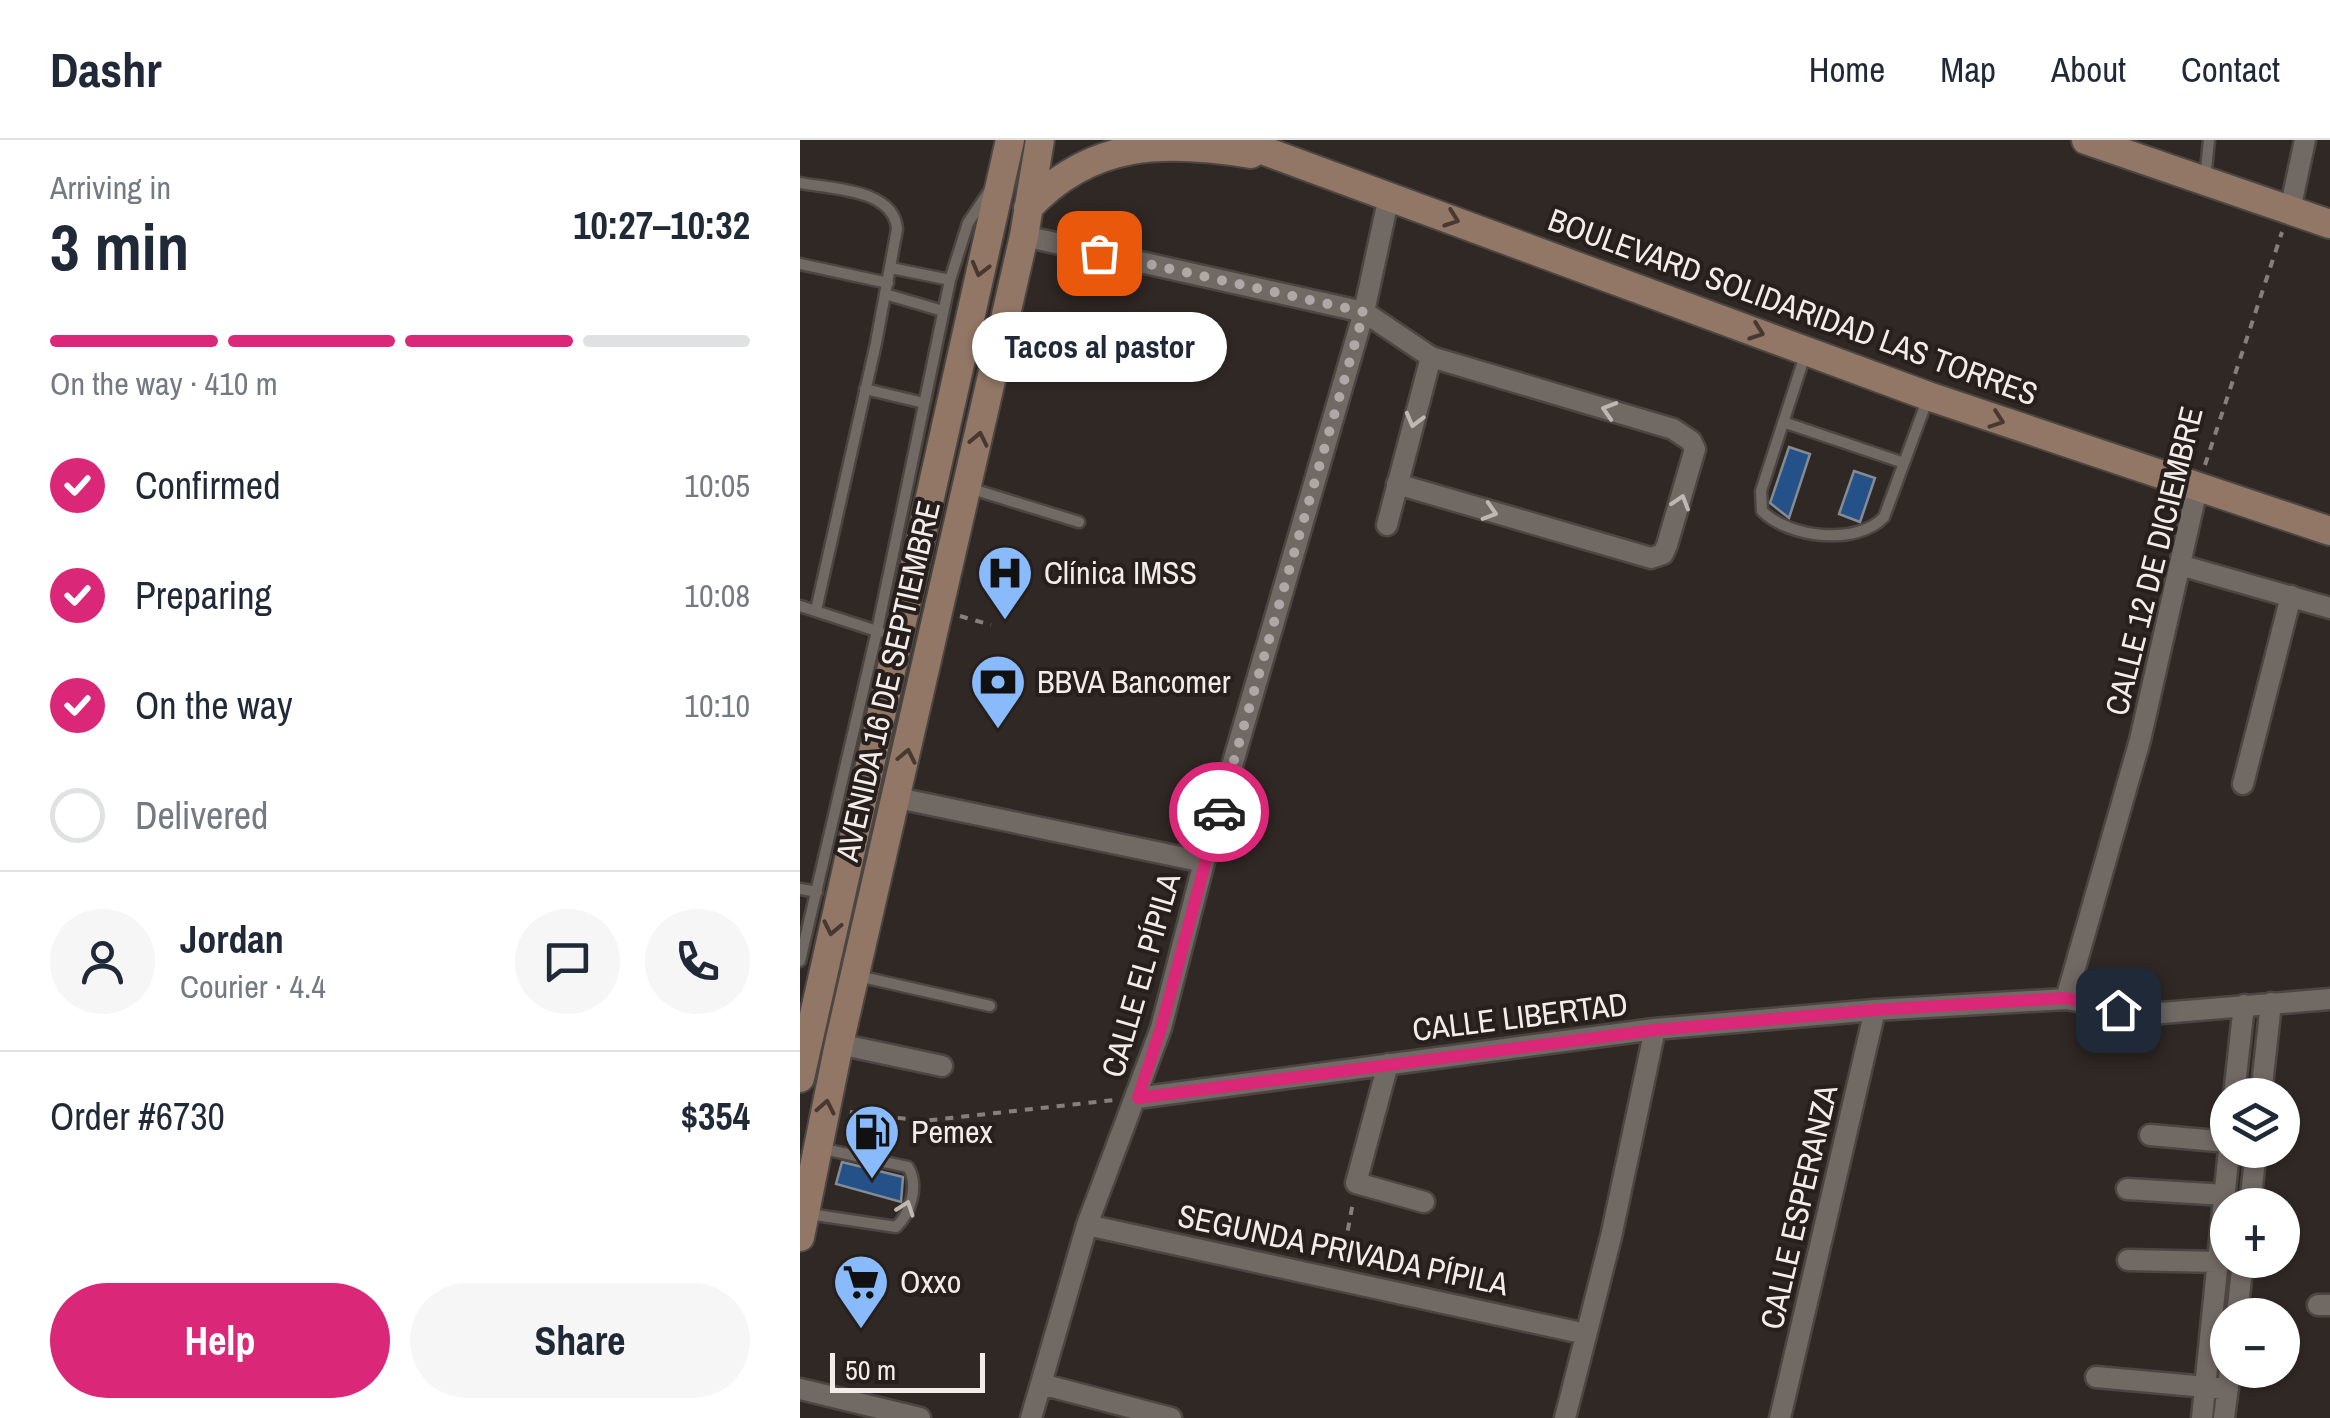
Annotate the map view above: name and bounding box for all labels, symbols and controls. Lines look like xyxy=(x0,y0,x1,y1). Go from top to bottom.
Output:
text: Dashr xyxy=(50,37,162,102)
text: Home xyxy=(1809,46,1885,93)
text: Map xyxy=(1940,46,1996,93)
text: About xyxy=(2051,46,2126,93)
text: Contact xyxy=(2181,46,2280,93)
text: Arriving in xyxy=(50,166,171,209)
street label: BOULEVARD SOLIDARIDAD LAS TORRES xyxy=(1543,198,2044,415)
text: 10:27–10:32 xyxy=(573,200,750,251)
text: 3 min xyxy=(50,203,189,290)
one-way arrow xyxy=(1443,208,1460,228)
pin xyxy=(1057,211,1142,296)
icon: bag xyxy=(1072,226,1127,281)
one-way arrow xyxy=(971,260,992,277)
callout: Tacos al pastor xyxy=(972,313,1226,383)
one-way arrow xyxy=(1748,320,1765,341)
text: Tacos al pastor xyxy=(1004,325,1195,368)
text: On the way · 410 m xyxy=(50,362,278,405)
one-way arrow xyxy=(1601,401,1618,422)
street label: CALLE 12 DE DICIEMBRE xyxy=(2094,402,2213,720)
one-way arrow xyxy=(1988,408,2005,428)
one-way arrow xyxy=(1404,411,1425,428)
one-way arrow xyxy=(967,431,988,448)
icon: check xyxy=(50,458,105,513)
text: Confirmed xyxy=(135,460,280,511)
text: 10:05 xyxy=(684,464,750,507)
one-way arrow xyxy=(1669,494,1689,511)
street label: AVENIDA 16 DE SEPTIEMBRE xyxy=(825,497,950,866)
one-way arrow xyxy=(1481,500,1498,521)
hospital icon: Clínica IMSS xyxy=(975,543,1035,622)
place label: Clínica IMSS xyxy=(1044,551,1197,594)
icon: check xyxy=(50,568,105,623)
text: Preparing xyxy=(135,570,272,621)
text: 10:08 xyxy=(684,574,750,617)
bank icon: BBVA Bancomer xyxy=(968,652,1028,731)
place label: BBVA Bancomer xyxy=(1037,660,1231,703)
icon: check xyxy=(50,678,105,733)
text: On the way xyxy=(135,680,293,731)
text: 10:10 xyxy=(684,684,750,727)
one-way arrow xyxy=(895,748,916,765)
courier xyxy=(1169,762,1269,862)
icon: car xyxy=(1192,785,1247,840)
text: Delivered xyxy=(135,790,268,841)
street label: CALLE EL PÍPILA xyxy=(1091,867,1190,1082)
button: person xyxy=(50,909,155,1014)
button: chat xyxy=(515,909,620,1014)
button: phone xyxy=(645,909,750,1014)
text: Jordan xyxy=(180,914,284,965)
one-way arrow xyxy=(822,919,843,936)
text: Courier · 4.4 xyxy=(180,965,326,1008)
pin xyxy=(2076,968,2161,1053)
street label: CALLE LIBERTAD xyxy=(1410,982,1630,1051)
icon: home xyxy=(2091,983,2146,1038)
map controls xyxy=(2210,1078,2300,1388)
button: layers xyxy=(2210,1078,2300,1168)
street label: CALLE ESPERANZA xyxy=(1750,1080,1848,1333)
text: Order #6730 xyxy=(50,1091,225,1142)
text: $354 xyxy=(681,1091,750,1142)
one-way arrow xyxy=(814,1099,835,1116)
fuel station icon: Pemex xyxy=(842,1102,902,1181)
place label: Pemex xyxy=(911,1110,993,1153)
button: + xyxy=(2210,1188,2300,1278)
street label: SEGUNDA PRIVADA PÍPILA xyxy=(1174,1194,1513,1306)
one-way arrow xyxy=(894,1200,914,1218)
supermarket icon: Oxxo xyxy=(831,1252,891,1331)
place label: Oxxo xyxy=(900,1260,961,1303)
button: Help xyxy=(50,1283,390,1398)
button: Share xyxy=(410,1283,750,1398)
button: − xyxy=(2210,1298,2300,1388)
scale bar xyxy=(830,1348,985,1392)
text: 50 m xyxy=(845,1351,896,1389)

